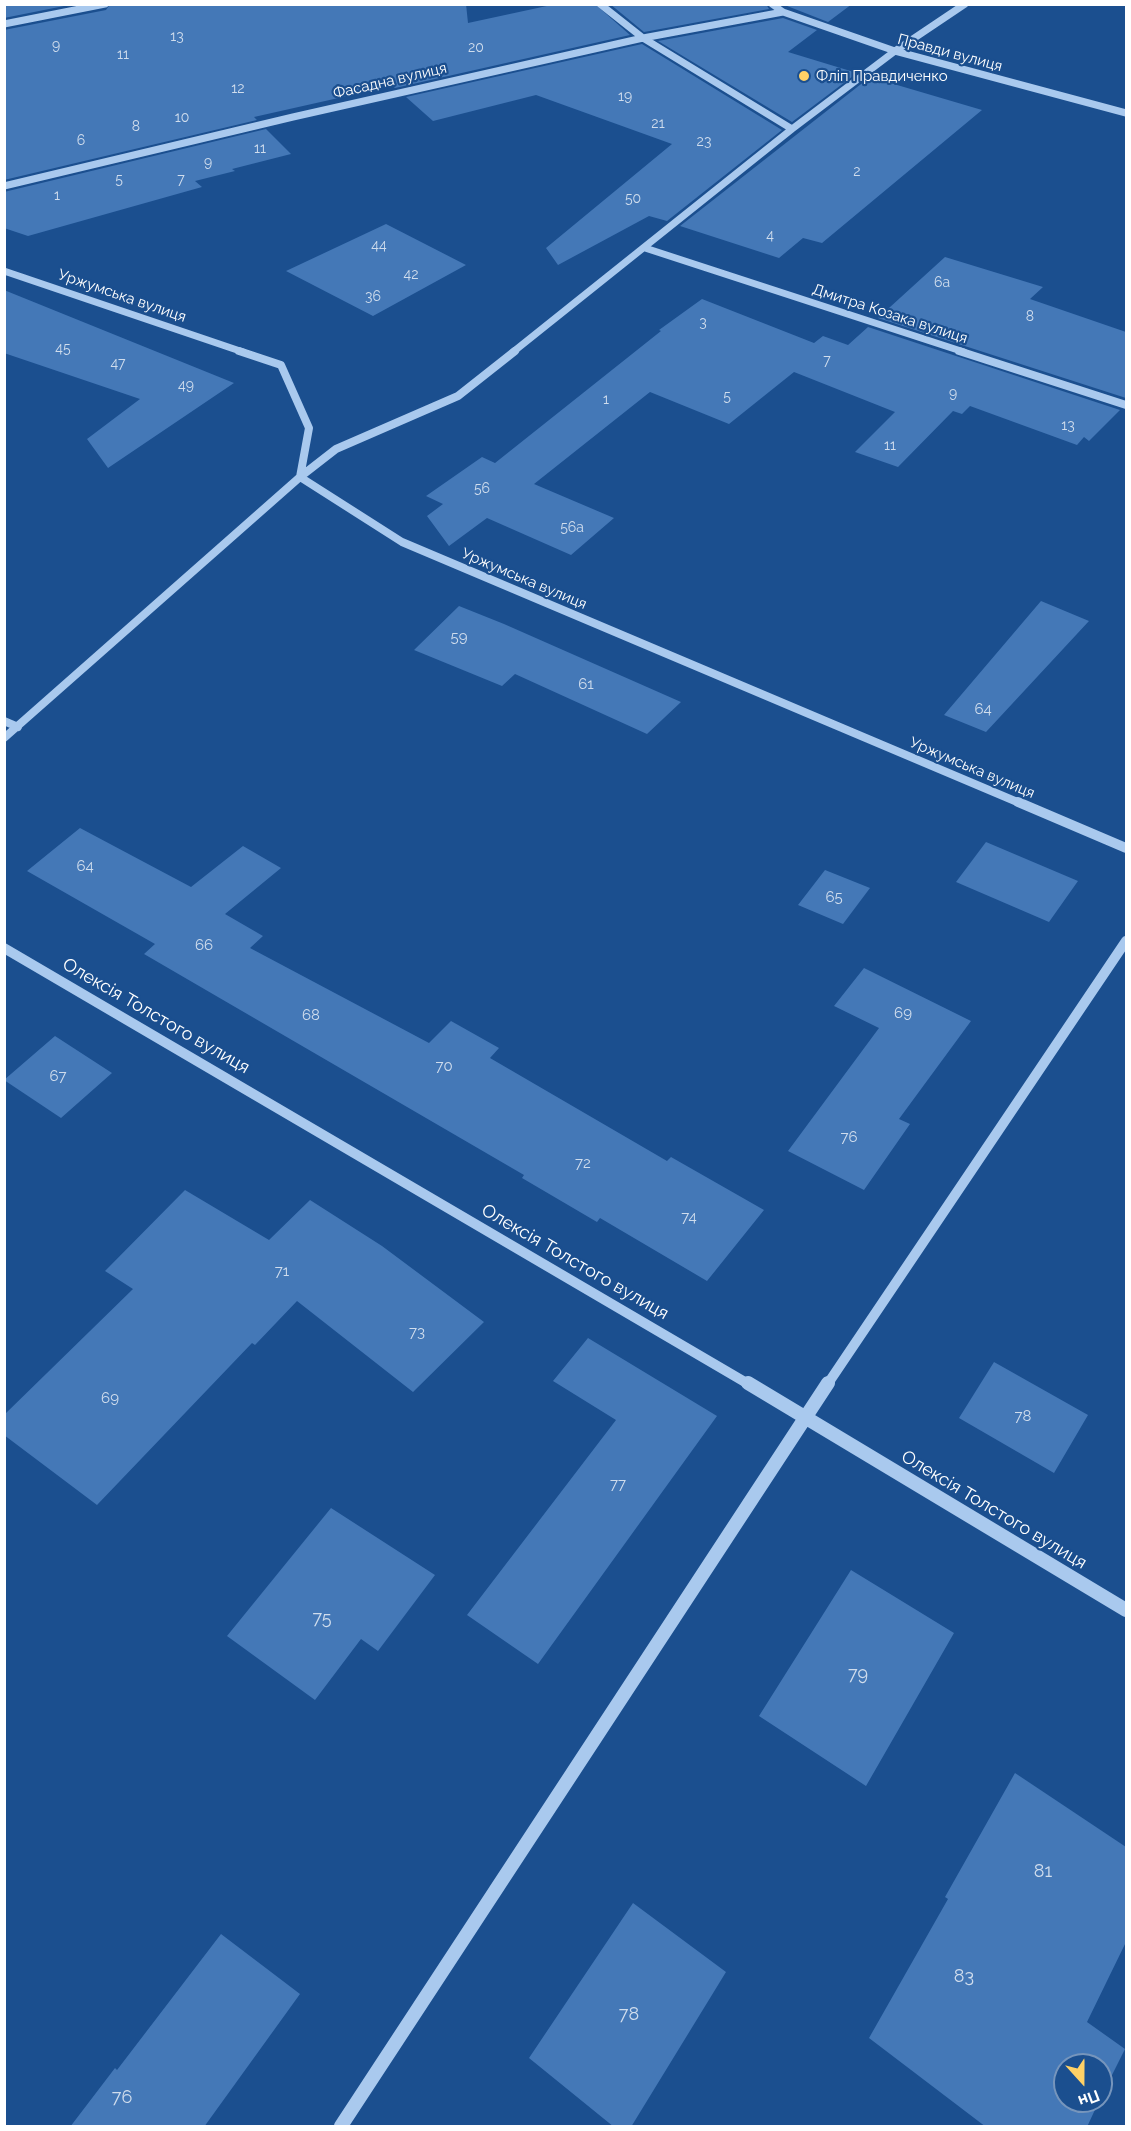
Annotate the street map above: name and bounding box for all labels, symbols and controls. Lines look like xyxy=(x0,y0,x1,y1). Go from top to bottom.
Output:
house number: 13 xyxy=(170,29,184,45)
street label: Правди вулиця xyxy=(896,30,1004,76)
house number: 9 xyxy=(52,38,60,54)
house number: 20 xyxy=(468,40,484,56)
house number: 11 xyxy=(117,47,129,63)
street label: Фасадна вулиця xyxy=(331,59,449,103)
place label: Фліп Правдиченко xyxy=(816,67,948,85)
marker: Фліп Правдиченко xyxy=(797,69,811,83)
house number: 12 xyxy=(231,81,245,97)
house number: 19 xyxy=(618,89,632,105)
house number: 10 xyxy=(175,110,189,126)
house number: 21 xyxy=(651,116,665,132)
house number: 8 xyxy=(132,119,140,135)
house number: 6 xyxy=(77,133,85,149)
house number: 23 xyxy=(697,134,711,150)
house number: 11 xyxy=(254,141,266,157)
house number: 9 xyxy=(204,155,212,171)
house number: 2 xyxy=(853,164,861,180)
house number: 5 xyxy=(115,172,123,188)
house number: 7 xyxy=(177,172,185,188)
house number: 1 xyxy=(54,188,60,204)
house number: 50 xyxy=(625,191,641,207)
house number: 4 xyxy=(766,228,774,244)
house number: 44 xyxy=(371,238,387,254)
street label: Уржумська вулиця xyxy=(56,266,188,326)
house number: 42 xyxy=(404,267,418,283)
house number: 6а xyxy=(934,275,950,291)
street label: Дмитра Козака вулиця xyxy=(810,280,970,348)
house number: 36 xyxy=(365,289,381,305)
house number: 8 xyxy=(1026,309,1034,325)
house number: 3 xyxy=(699,315,707,331)
house number: 45 xyxy=(55,341,71,357)
house number: 7 xyxy=(823,353,831,369)
house number: 47 xyxy=(110,356,126,372)
house number: 49 xyxy=(178,378,194,394)
house number: 9 xyxy=(949,386,957,402)
house number: 5 xyxy=(723,389,731,405)
house number: 1 xyxy=(603,392,609,408)
house number: 13 xyxy=(1061,418,1075,434)
house number: 11 xyxy=(884,438,896,454)
house number: 56 xyxy=(474,481,490,497)
house number: 56а xyxy=(560,520,584,536)
street label: Уржумська вулиця xyxy=(459,544,589,614)
house number: 59 xyxy=(451,628,467,646)
house number: 61 xyxy=(578,675,594,693)
house number: 64 xyxy=(974,700,992,718)
street label: Уржумська вулиця xyxy=(907,733,1037,803)
house number: 64 xyxy=(76,857,94,875)
house number: 65 xyxy=(825,888,843,906)
house number: 66 xyxy=(195,936,213,954)
street label: Олексія Толстого вулиця xyxy=(59,953,253,1079)
house number: 69 xyxy=(894,1004,912,1022)
house number: 68 xyxy=(302,1006,320,1024)
house number: 70 xyxy=(435,1057,453,1075)
house number: 67 xyxy=(49,1067,67,1085)
house number: 76 xyxy=(840,1128,858,1146)
house number: 72 xyxy=(575,1154,591,1172)
street label: Олексія Толстого вулиця xyxy=(478,1199,672,1325)
house number: 74 xyxy=(681,1208,697,1226)
house number: 71 xyxy=(275,1262,289,1280)
house number: 73 xyxy=(409,1323,425,1341)
house number: 69 xyxy=(101,1389,119,1407)
house number: 78 xyxy=(1015,1407,1031,1425)
street label: Олексія Толстого вулиця xyxy=(897,1446,1091,1574)
house number: 77 xyxy=(610,1475,626,1493)
house number: 75 xyxy=(312,1608,332,1630)
house number: 79 xyxy=(848,1664,868,1686)
house number: 81 xyxy=(1034,1861,1052,1883)
house number: 83 xyxy=(954,1966,974,1988)
house number: 78 xyxy=(619,2004,639,2026)
north arrow xyxy=(1053,2053,1113,2113)
text: Пн xyxy=(1076,2086,1102,2111)
house number: 76 xyxy=(112,2087,132,2109)

